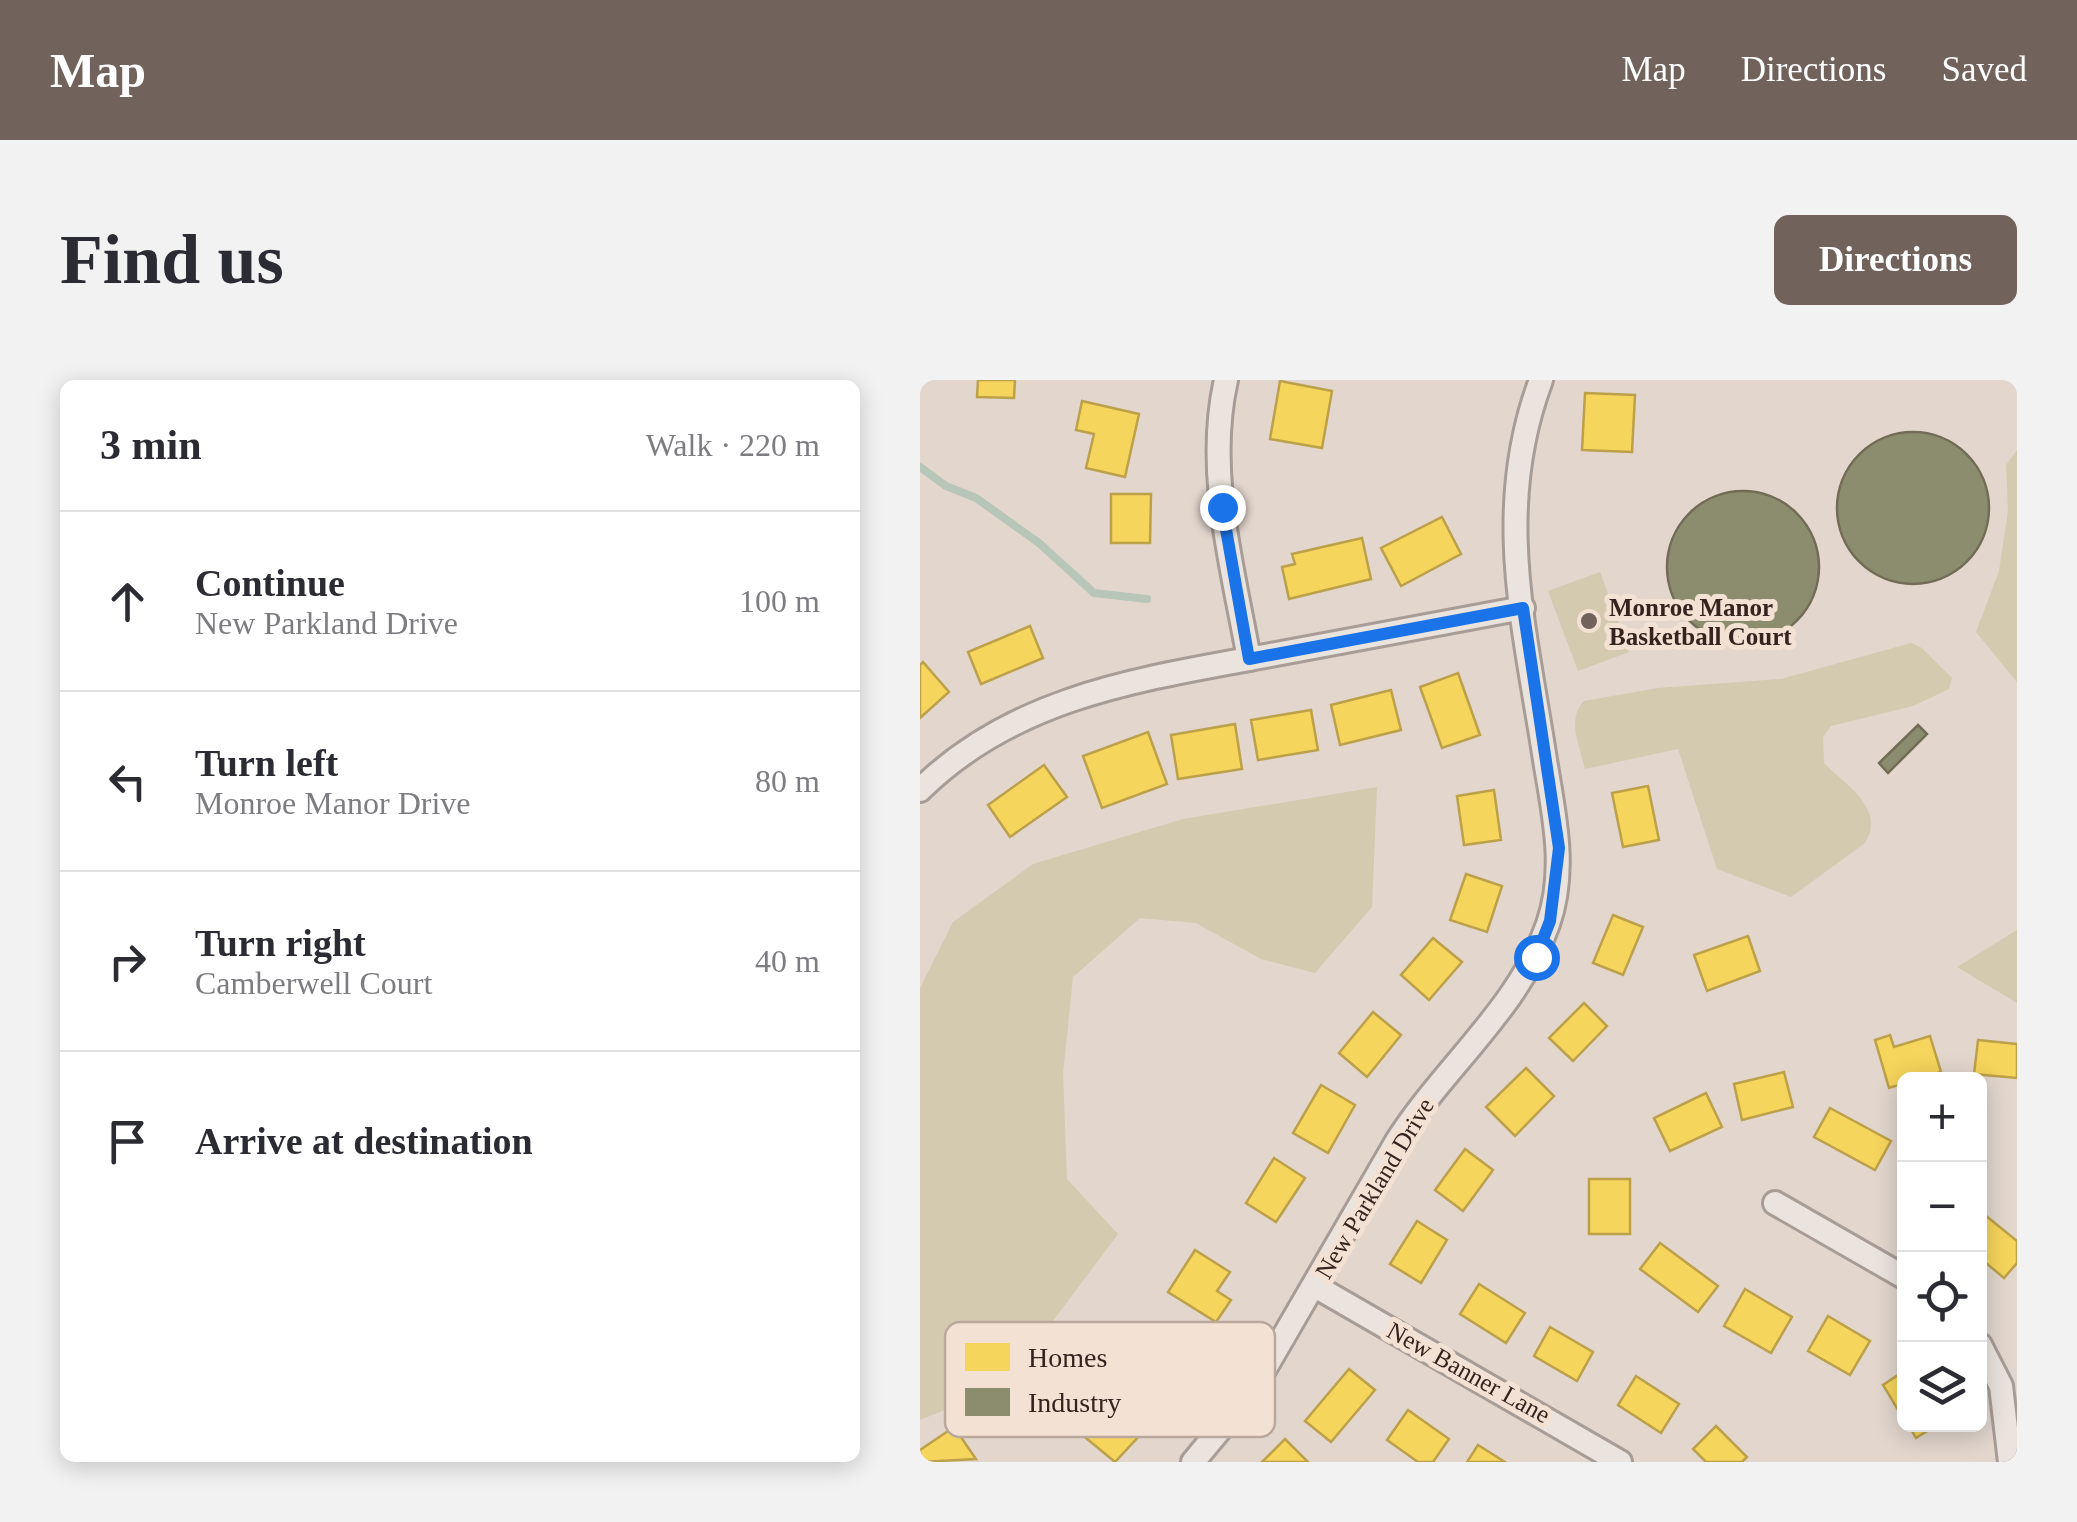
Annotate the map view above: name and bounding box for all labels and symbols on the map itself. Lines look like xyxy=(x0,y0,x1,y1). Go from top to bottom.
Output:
route end xyxy=(1200,485,1246,531)
place label: Monroe Manor Basketball Court xyxy=(1609,594,1792,650)
marker: Monroe Manor Basketball Court xyxy=(1578,610,1600,632)
route start xyxy=(1514,935,1560,981)
street label: New Parkland Drive xyxy=(1310,1093,1439,1283)
street label: New Banner Lane xyxy=(1383,1317,1555,1428)
legend xyxy=(945,1322,1275,1437)
text: Homes xyxy=(1028,1342,1107,1373)
text: Industry xyxy=(1028,1387,1121,1418)

